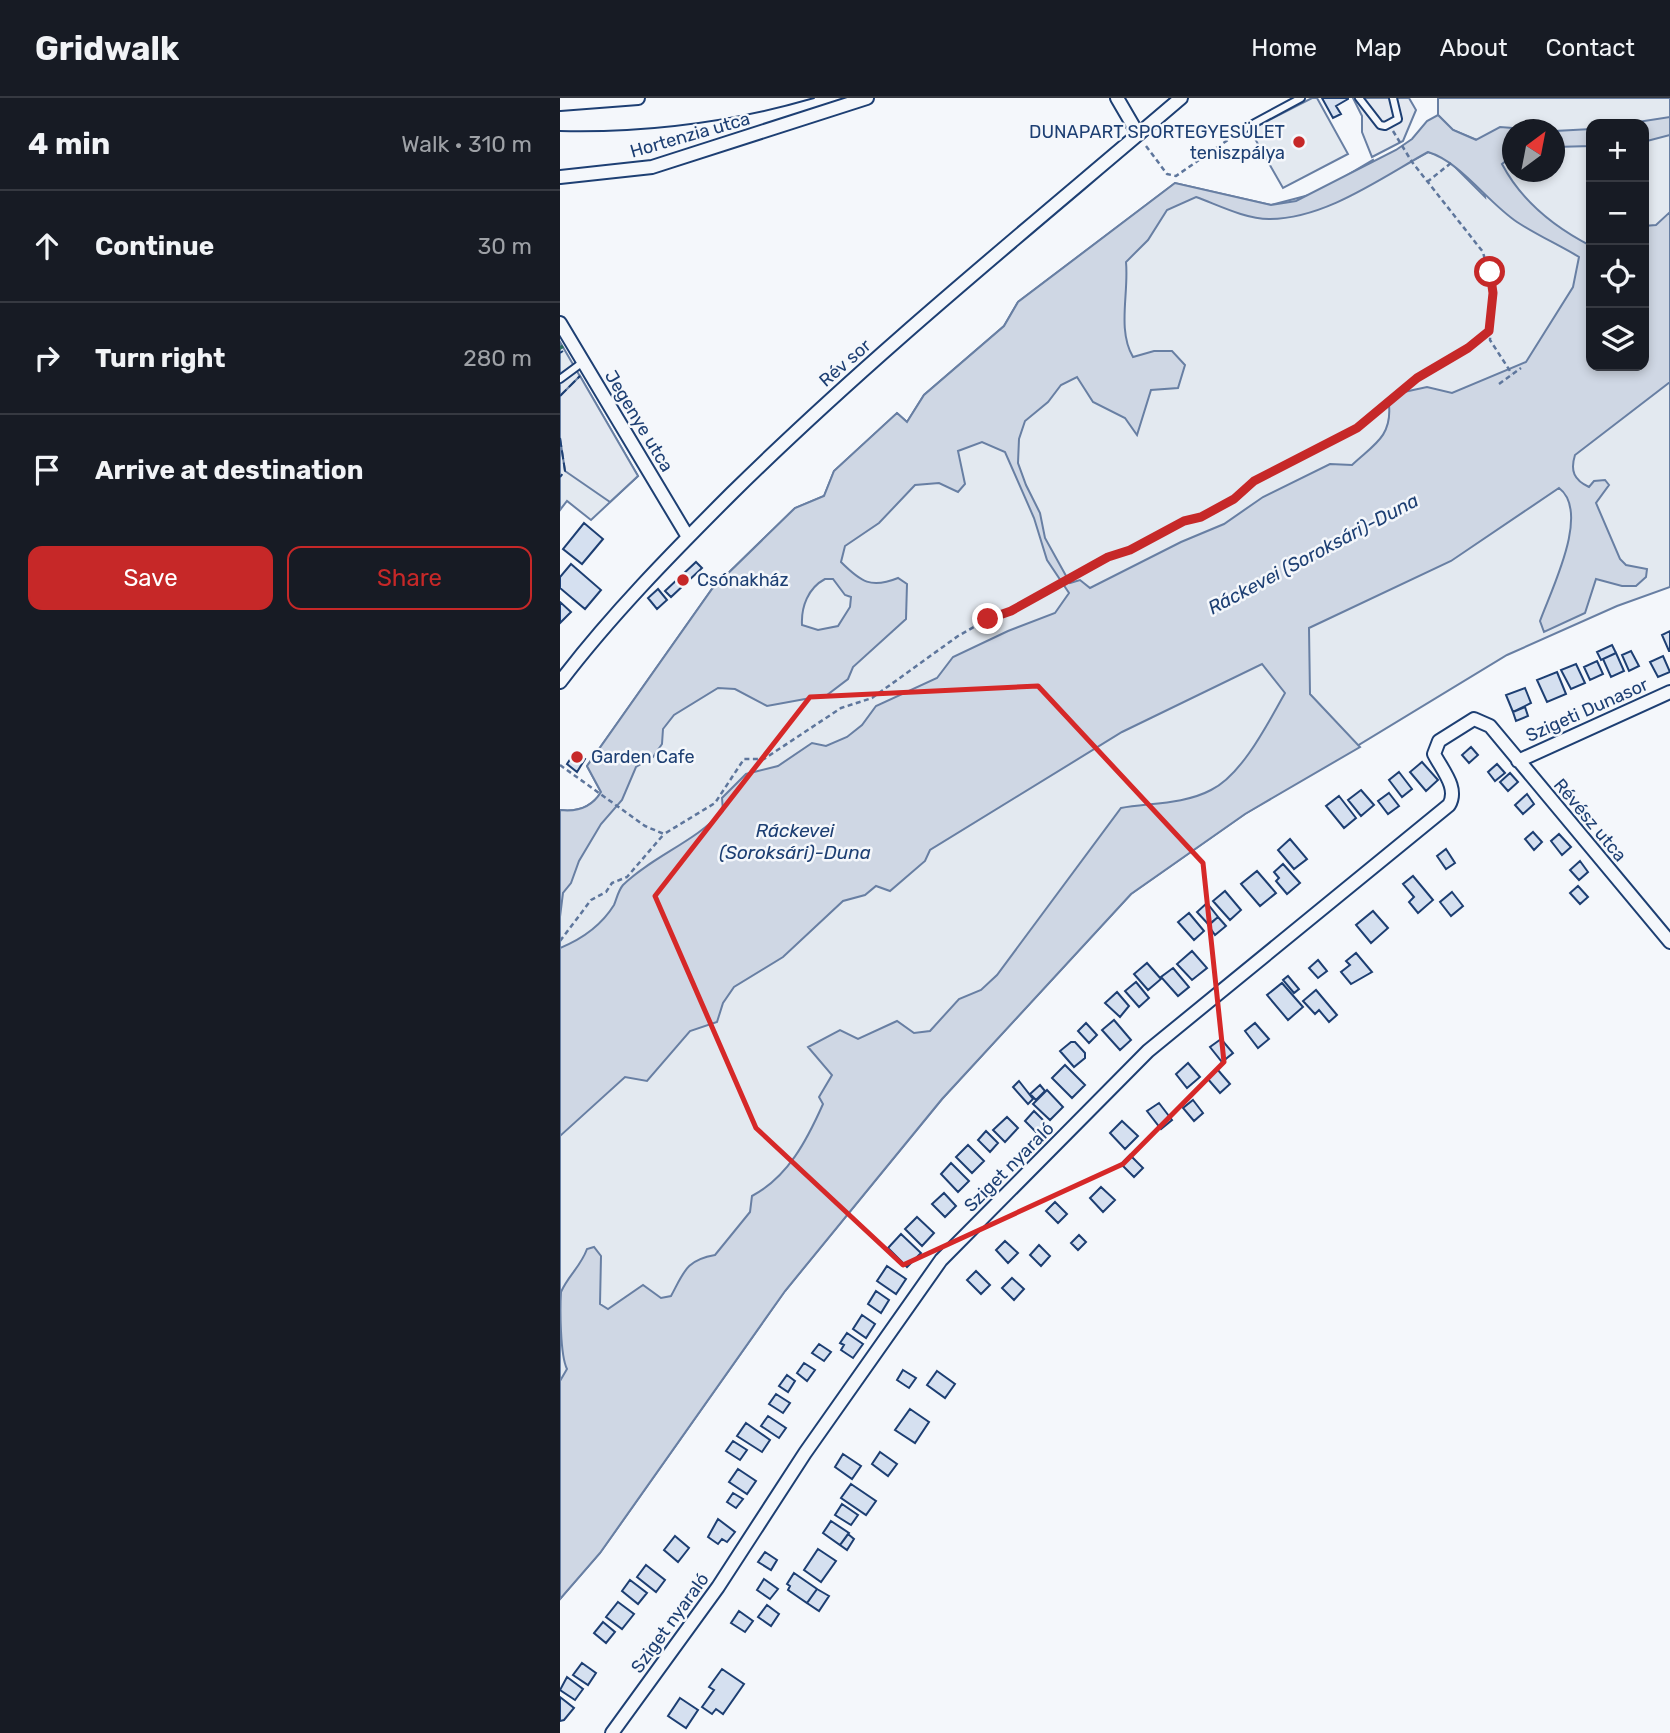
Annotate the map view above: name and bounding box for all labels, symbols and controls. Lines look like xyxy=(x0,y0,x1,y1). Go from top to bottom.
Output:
text: Gridwalk xyxy=(35,29,179,68)
text: Home xyxy=(1251,34,1317,62)
text: Map xyxy=(1355,34,1402,62)
text: About xyxy=(1440,34,1508,62)
text: Contact xyxy=(1546,34,1635,62)
street label: Hortenzia utca xyxy=(628,107,752,163)
north arrow xyxy=(1502,119,1565,182)
map controls xyxy=(1586,119,1649,371)
button: + xyxy=(1586,119,1649,182)
place label: DUNAPART SPORTEGYESÜLET teniszpálya xyxy=(1029,121,1285,164)
text: 4 min xyxy=(28,126,110,162)
text: Walk · 310 m xyxy=(401,130,532,158)
marker: DUNAPART SPORTEGYESÜLET teniszpálya xyxy=(1291,134,1307,150)
button: − xyxy=(1586,182,1649,245)
icon: ahead xyxy=(28,227,66,265)
text: Continue xyxy=(95,231,214,262)
text: 30 m xyxy=(477,232,532,260)
button: locate xyxy=(1586,245,1649,308)
route start xyxy=(1474,256,1505,287)
button: layers xyxy=(1586,308,1649,371)
street label: Rév sor xyxy=(814,334,876,392)
icon: right xyxy=(28,339,66,377)
text: Turn right xyxy=(95,343,225,374)
text: 280 m xyxy=(463,344,532,372)
street label: Jegenye utca xyxy=(600,366,678,476)
icon: arrive xyxy=(28,451,66,489)
text: Arrive at destination xyxy=(95,455,363,486)
water label: Ráckevei (Soroksári)-Duna xyxy=(1204,489,1422,619)
button: Save xyxy=(28,546,273,610)
button: Share xyxy=(287,546,532,610)
place label: Csónakház xyxy=(697,569,789,591)
marker: Csónakház xyxy=(675,572,691,588)
route end xyxy=(972,603,1003,634)
street label: Szigeti Dunasor xyxy=(1522,673,1652,747)
place label: Garden Cafe xyxy=(591,746,695,768)
marker: Garden Cafe xyxy=(569,749,585,765)
street label: Révész utca xyxy=(1549,774,1631,866)
water label: Ráckevei (Soroksári)-Duna xyxy=(719,819,871,864)
street label: Sziget nyaraló xyxy=(959,1117,1059,1217)
street label: Sziget nyaraló xyxy=(626,1569,714,1677)

